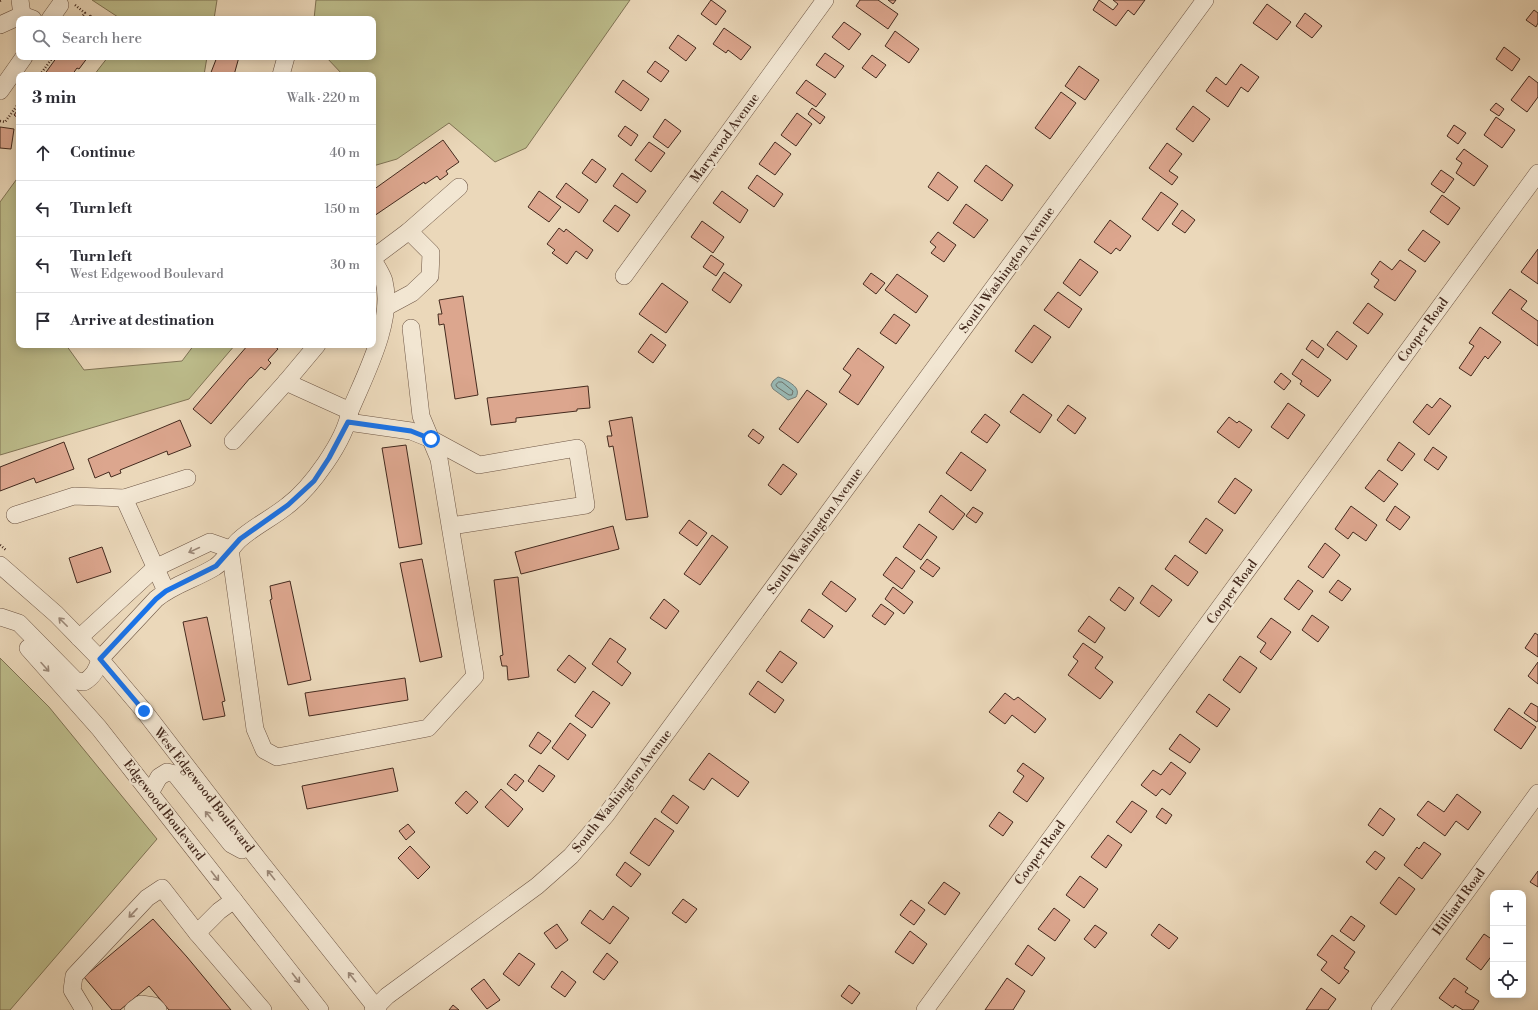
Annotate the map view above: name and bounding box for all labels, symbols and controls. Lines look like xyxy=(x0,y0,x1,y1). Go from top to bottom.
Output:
search box xyxy=(16,16,376,60)
icon: search xyxy=(30,27,52,49)
text: Search here xyxy=(62,29,142,48)
text: 3 min xyxy=(32,87,76,109)
text: Walk · 220 m xyxy=(287,90,360,106)
street label: Marywood Avenue xyxy=(687,90,763,186)
icon: ahead xyxy=(32,142,54,164)
text: Continue xyxy=(70,143,135,162)
text: 40 m xyxy=(330,145,360,161)
icon: left xyxy=(32,198,54,220)
text: Turn left xyxy=(70,199,132,218)
text: 150 m xyxy=(325,201,360,217)
street label: South Washington Avenue xyxy=(956,203,1058,336)
text: Turn left xyxy=(70,247,132,266)
icon: left xyxy=(32,254,54,276)
text: 30 m xyxy=(330,257,360,273)
text: West Edgewood Boulevard xyxy=(70,266,224,282)
street label: Cooper Road xyxy=(1394,294,1452,365)
icon: arrive xyxy=(32,310,54,332)
text: Arrive at destination xyxy=(70,311,214,330)
route start xyxy=(422,430,440,448)
street label: South Washington Avenue xyxy=(764,464,866,597)
one-way arrow xyxy=(189,547,201,554)
street label: Cooper Road xyxy=(1203,556,1261,627)
one-way arrow xyxy=(58,617,68,627)
one-way arrow xyxy=(40,662,50,672)
route end xyxy=(135,702,153,720)
street label: West Edgewood Boulevard xyxy=(151,725,257,855)
street label: South Washington Avenue xyxy=(569,726,675,856)
street label: Edgewood Boulevard xyxy=(120,757,208,863)
one-way arrow xyxy=(204,810,213,821)
street label: Cooper Road xyxy=(1011,817,1069,888)
street label: Hilliard Road xyxy=(1429,865,1489,939)
one-way arrow xyxy=(267,870,275,881)
one-way arrow xyxy=(211,871,220,882)
map controls xyxy=(1490,890,1526,998)
button: + xyxy=(1490,890,1526,926)
one-way arrow xyxy=(128,908,137,918)
button: − xyxy=(1490,926,1526,962)
button: locate xyxy=(1490,962,1526,998)
one-way arrow xyxy=(348,971,357,982)
one-way arrow xyxy=(291,973,300,984)

